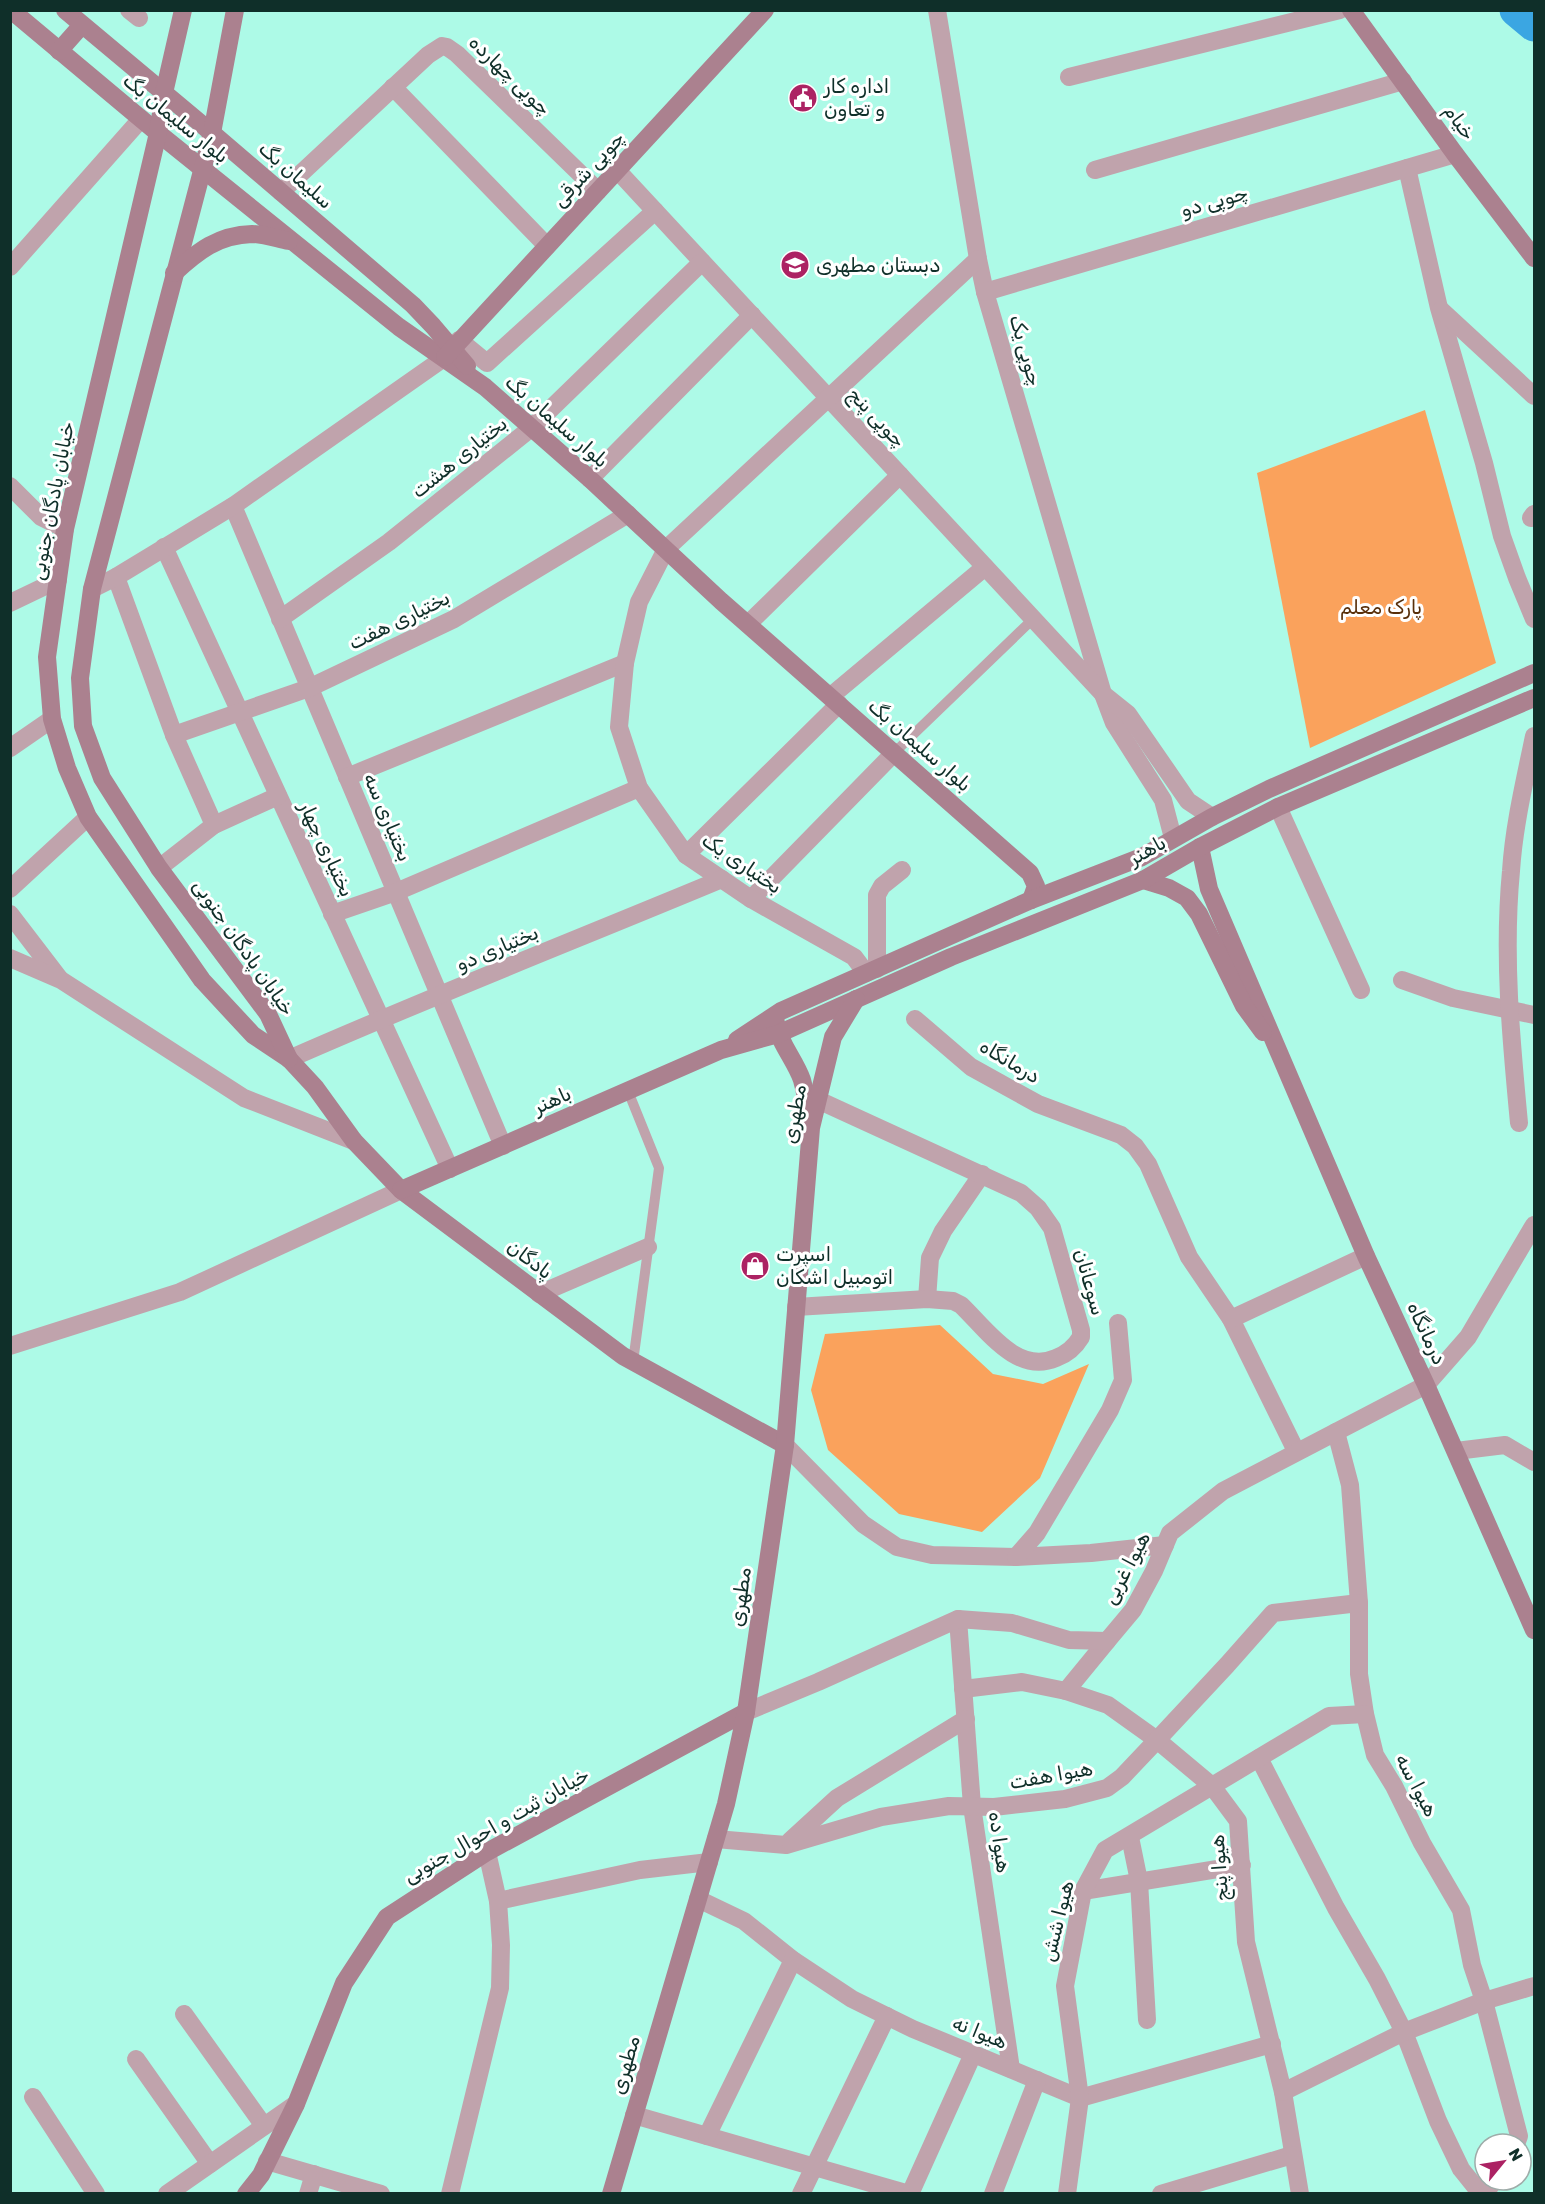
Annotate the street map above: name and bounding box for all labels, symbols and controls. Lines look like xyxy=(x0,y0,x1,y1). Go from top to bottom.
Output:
street label: چوپی چهارده xyxy=(463,30,556,121)
street label: بلوار سلیمان بگ xyxy=(118,68,234,168)
place label: اداره کار و تعاون xyxy=(823,74,889,121)
public building icon: اداره کار و تعاون xyxy=(787,82,819,114)
street label: خیام xyxy=(1438,100,1481,146)
street label: چوپی شرقی xyxy=(547,126,631,213)
street label: سلیمان بگ xyxy=(254,136,338,214)
street label: چوپی دو xyxy=(1178,180,1251,224)
school or university icon: دبستان مطهری xyxy=(779,249,811,281)
place label: دبستان مطهری xyxy=(816,253,940,277)
street label: چوپی یک xyxy=(1003,312,1048,389)
street label: بلوار سلیمان بگ xyxy=(500,370,614,472)
street label: چوپی پنج xyxy=(842,382,911,453)
street label: بختیاری هشت xyxy=(406,411,512,503)
street label: خیابان پادگان جنوبی xyxy=(25,420,81,583)
street label: بختیاری هفت xyxy=(344,585,454,655)
park label: پارک معلم xyxy=(1340,595,1422,621)
street label: بلوار سلیمان بگ xyxy=(863,694,977,796)
street label: بختیاری سه xyxy=(359,769,417,865)
street label: بختیاری چهار xyxy=(294,797,360,901)
street label: بختیاری یک xyxy=(697,827,787,899)
street label: باهنر xyxy=(1123,830,1170,870)
street label: خیابان پادگان جنوبی xyxy=(186,874,300,1021)
street label: بختیاری دو xyxy=(452,920,542,976)
street label: درمانگاه xyxy=(975,1034,1045,1088)
street label: باهنر xyxy=(528,1081,575,1119)
street label: مطهری xyxy=(777,1082,811,1146)
street label: پادگان xyxy=(501,1234,558,1285)
place label: اسپرت اتومبیل اشکان xyxy=(776,1242,893,1289)
street label: سوعانان xyxy=(1069,1246,1111,1318)
shop icon: اسپرت اتومبیل اشکان xyxy=(739,1250,771,1282)
street label: درمانگاه xyxy=(1402,1298,1452,1368)
street label: هیوا غربی xyxy=(1097,1528,1155,1608)
street label: مطهری xyxy=(724,1566,756,1628)
street label: هیوا سه xyxy=(1390,1749,1444,1821)
street label: هیوا هفت xyxy=(1007,1756,1095,1794)
street label: خیابان ثبت و احوال جنوبی xyxy=(399,1762,593,1888)
street label: هیوا ده xyxy=(984,1810,1016,1874)
street label: هیوا پنج xyxy=(1205,1834,1235,1902)
street label: هیوا شش xyxy=(1035,1878,1079,1964)
street label: هیوا نه xyxy=(949,2010,1011,2054)
street label: مطهری xyxy=(605,2033,645,2097)
north arrow xyxy=(1473,2132,1533,2192)
text: N xyxy=(1504,2145,1527,2164)

